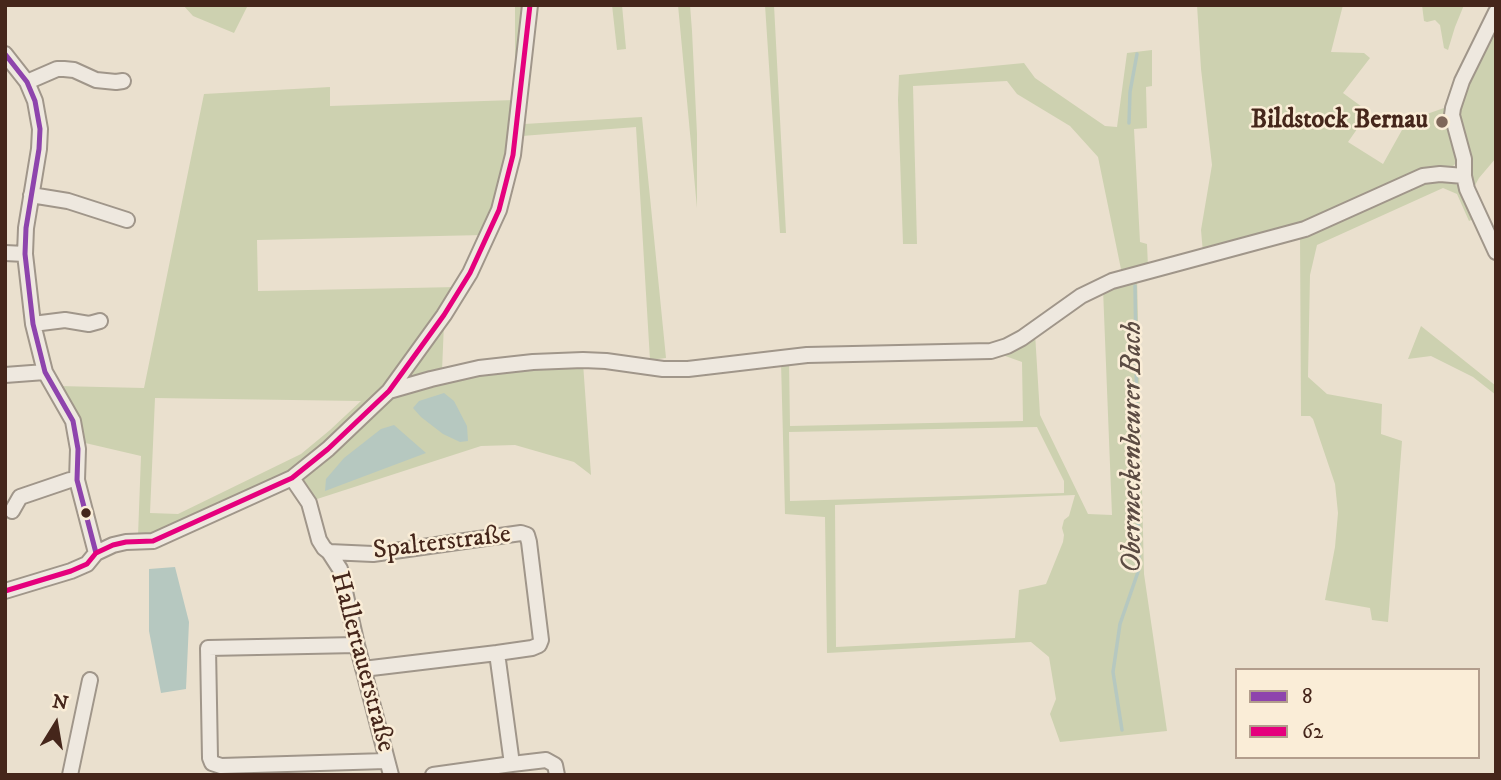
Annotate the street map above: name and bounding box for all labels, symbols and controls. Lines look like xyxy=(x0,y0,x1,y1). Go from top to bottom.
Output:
place label: Bildstock Bernau xyxy=(1251,106,1428,138)
marker: Bildstock Bernau xyxy=(1434,114,1450,130)
water label: Obermeckenbeurer Bach xyxy=(1117,321,1151,573)
unlabelled marker xyxy=(79,506,93,520)
street label: Spalterstraße xyxy=(371,520,513,568)
street label: Hallertauerstraße xyxy=(322,568,400,756)
legend xyxy=(1235,668,1480,759)
text: 8 xyxy=(1302,684,1313,710)
north arrow xyxy=(21,689,91,759)
text: N xyxy=(50,690,70,716)
text: 62 xyxy=(1302,719,1323,745)

